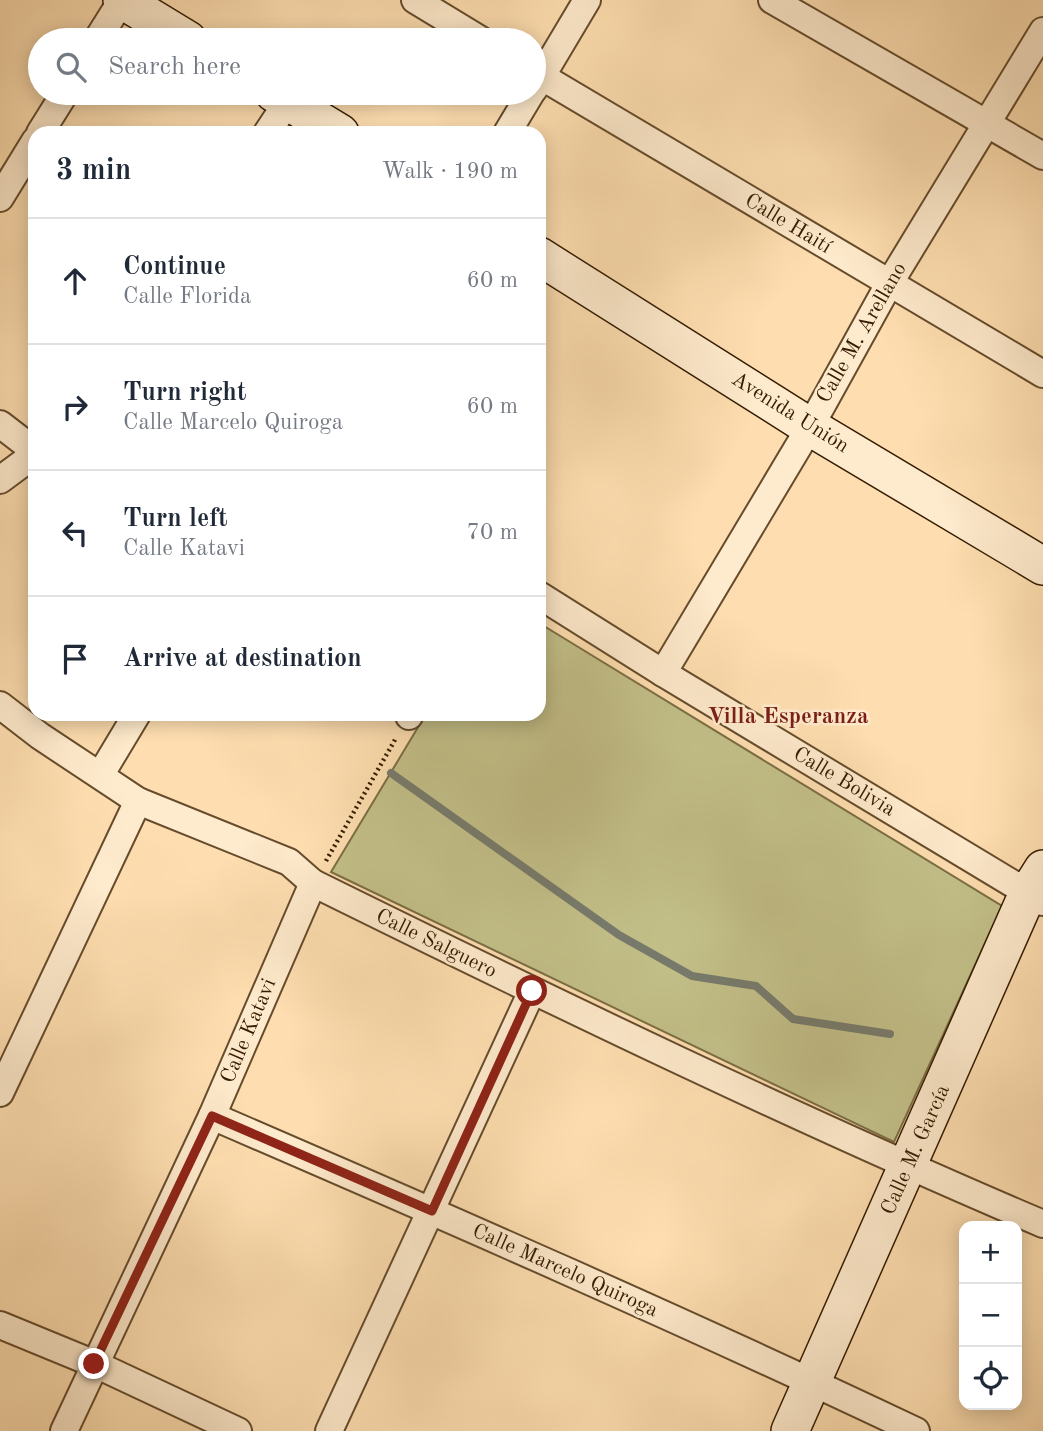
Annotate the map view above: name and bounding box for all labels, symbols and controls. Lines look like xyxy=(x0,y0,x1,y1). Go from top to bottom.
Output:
search box xyxy=(28,28,546,105)
icon: search xyxy=(52,48,90,86)
text: Search here xyxy=(108,54,241,80)
text: 3 min xyxy=(56,156,131,186)
text: Walk · 190 m xyxy=(382,160,518,183)
street label: Calle Haití xyxy=(741,190,835,258)
text: Continue xyxy=(123,254,226,280)
street label: Calle M. Arellano xyxy=(813,259,911,407)
icon: ahead xyxy=(56,262,94,300)
text: 60 m xyxy=(467,269,518,292)
text: Calle Florida xyxy=(123,285,251,308)
street label: Avenida Unión xyxy=(728,369,852,457)
text: Turn right xyxy=(123,380,246,406)
icon: right xyxy=(56,388,94,426)
text: 60 m xyxy=(467,395,518,418)
text: Calle Marcelo Quiroga xyxy=(123,411,343,434)
text: Turn left xyxy=(123,506,228,532)
icon: left xyxy=(56,514,94,552)
text: 70 m xyxy=(467,521,518,544)
text: Calle Katavi xyxy=(123,537,245,560)
icon: arrive xyxy=(56,640,94,678)
text: Arrive at destination xyxy=(123,646,362,672)
district label: Villa Esperanza xyxy=(707,705,869,728)
street label: Calle Bolivia xyxy=(789,743,899,821)
street label: Calle Salguero xyxy=(372,906,500,982)
route start xyxy=(516,975,547,1006)
street label: Calle Katavi xyxy=(218,976,280,1086)
street label: Calle M. García xyxy=(878,1082,954,1218)
street label: Calle Marcelo Quiroga xyxy=(469,1221,661,1321)
map controls xyxy=(959,1221,1022,1410)
button: + xyxy=(959,1221,1022,1284)
button: − xyxy=(959,1284,1022,1347)
button: locate xyxy=(959,1347,1022,1410)
route end xyxy=(78,1348,109,1379)

